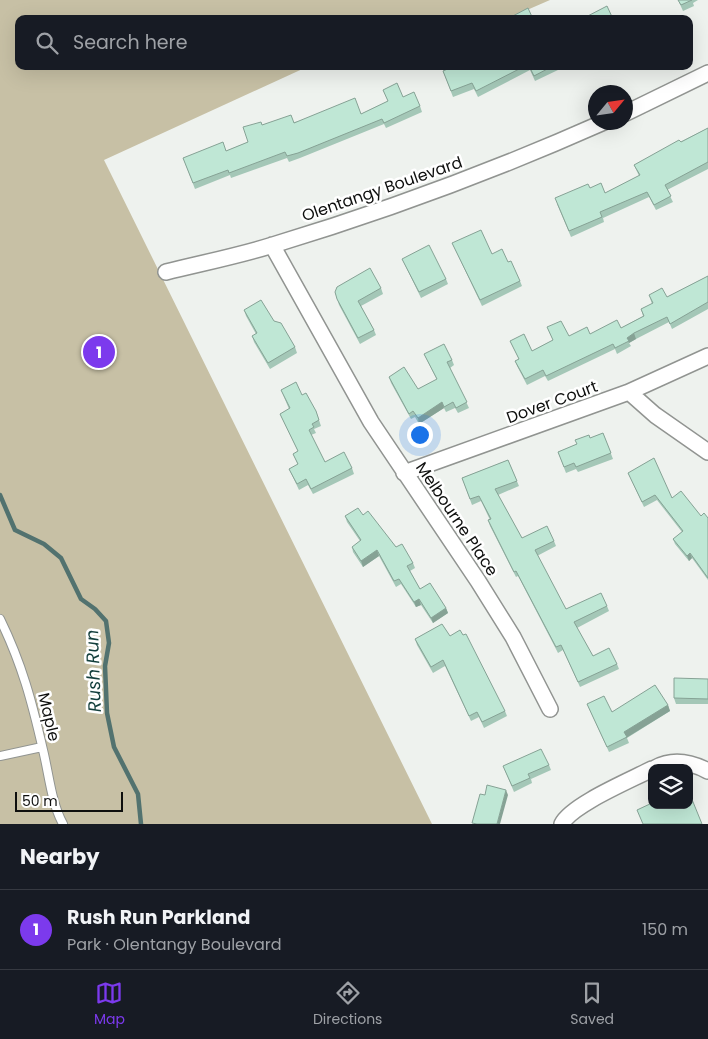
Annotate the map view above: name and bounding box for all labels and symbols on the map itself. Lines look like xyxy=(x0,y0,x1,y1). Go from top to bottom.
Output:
north arrow xyxy=(588,85,633,130)
street label: Olentangy Boulevard xyxy=(299,151,465,227)
pin: 1 xyxy=(83,333,115,371)
street label: Dover Court xyxy=(503,375,601,429)
your location xyxy=(407,422,433,448)
street label: Melbourne Place xyxy=(410,457,504,581)
water label: Rush Run xyxy=(79,629,107,713)
street label: Maple xyxy=(32,690,66,744)
scale bar xyxy=(15,789,122,812)

